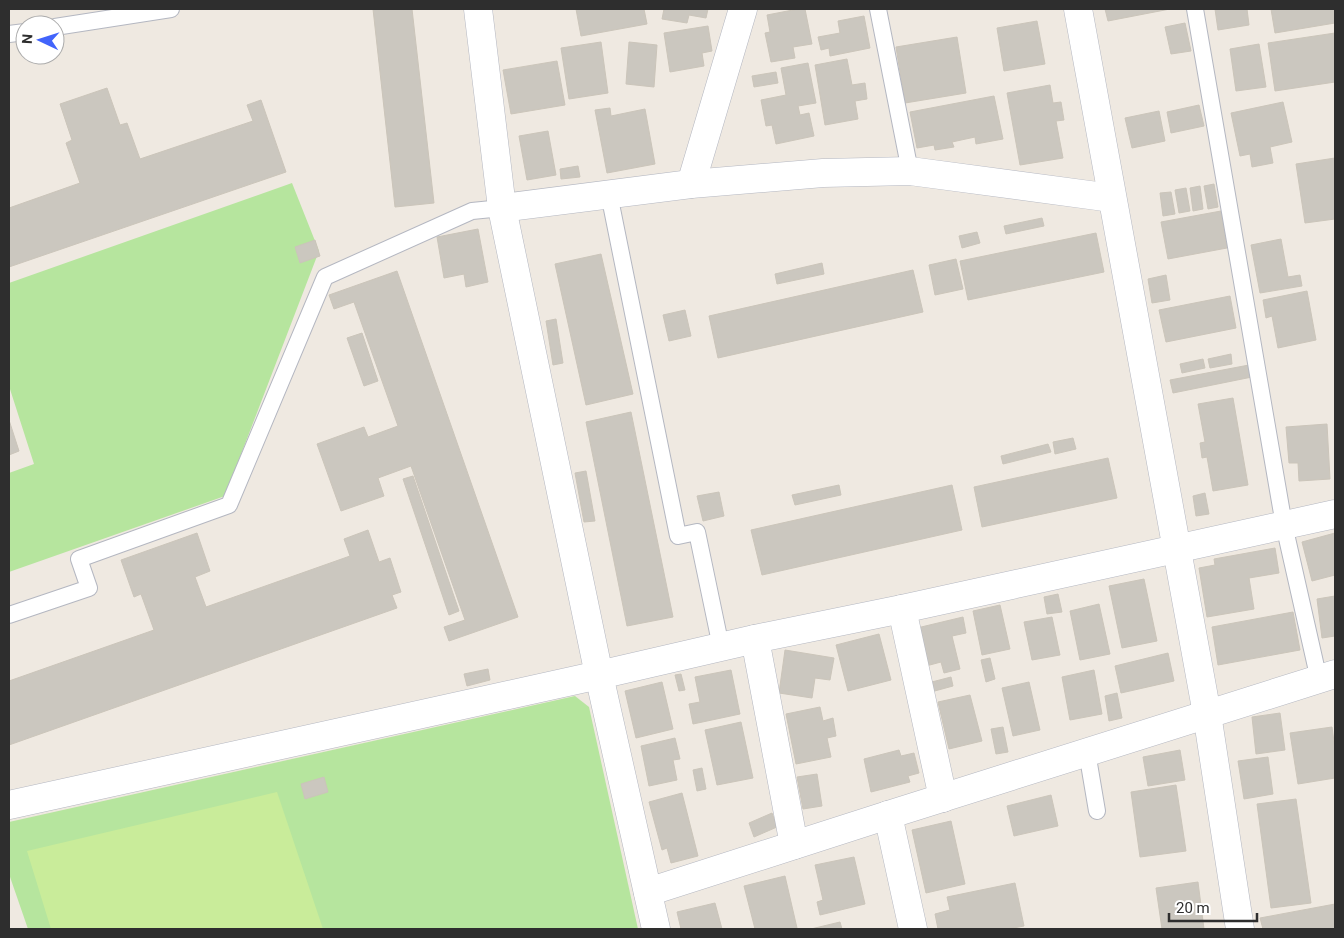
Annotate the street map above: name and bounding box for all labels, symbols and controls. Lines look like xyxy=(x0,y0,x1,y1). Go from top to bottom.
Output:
north arrow xyxy=(15,15,65,65)
text: N xyxy=(19,34,35,45)
scale bar xyxy=(1169,890,1256,922)
text: 20 m xyxy=(1176,899,1210,917)

